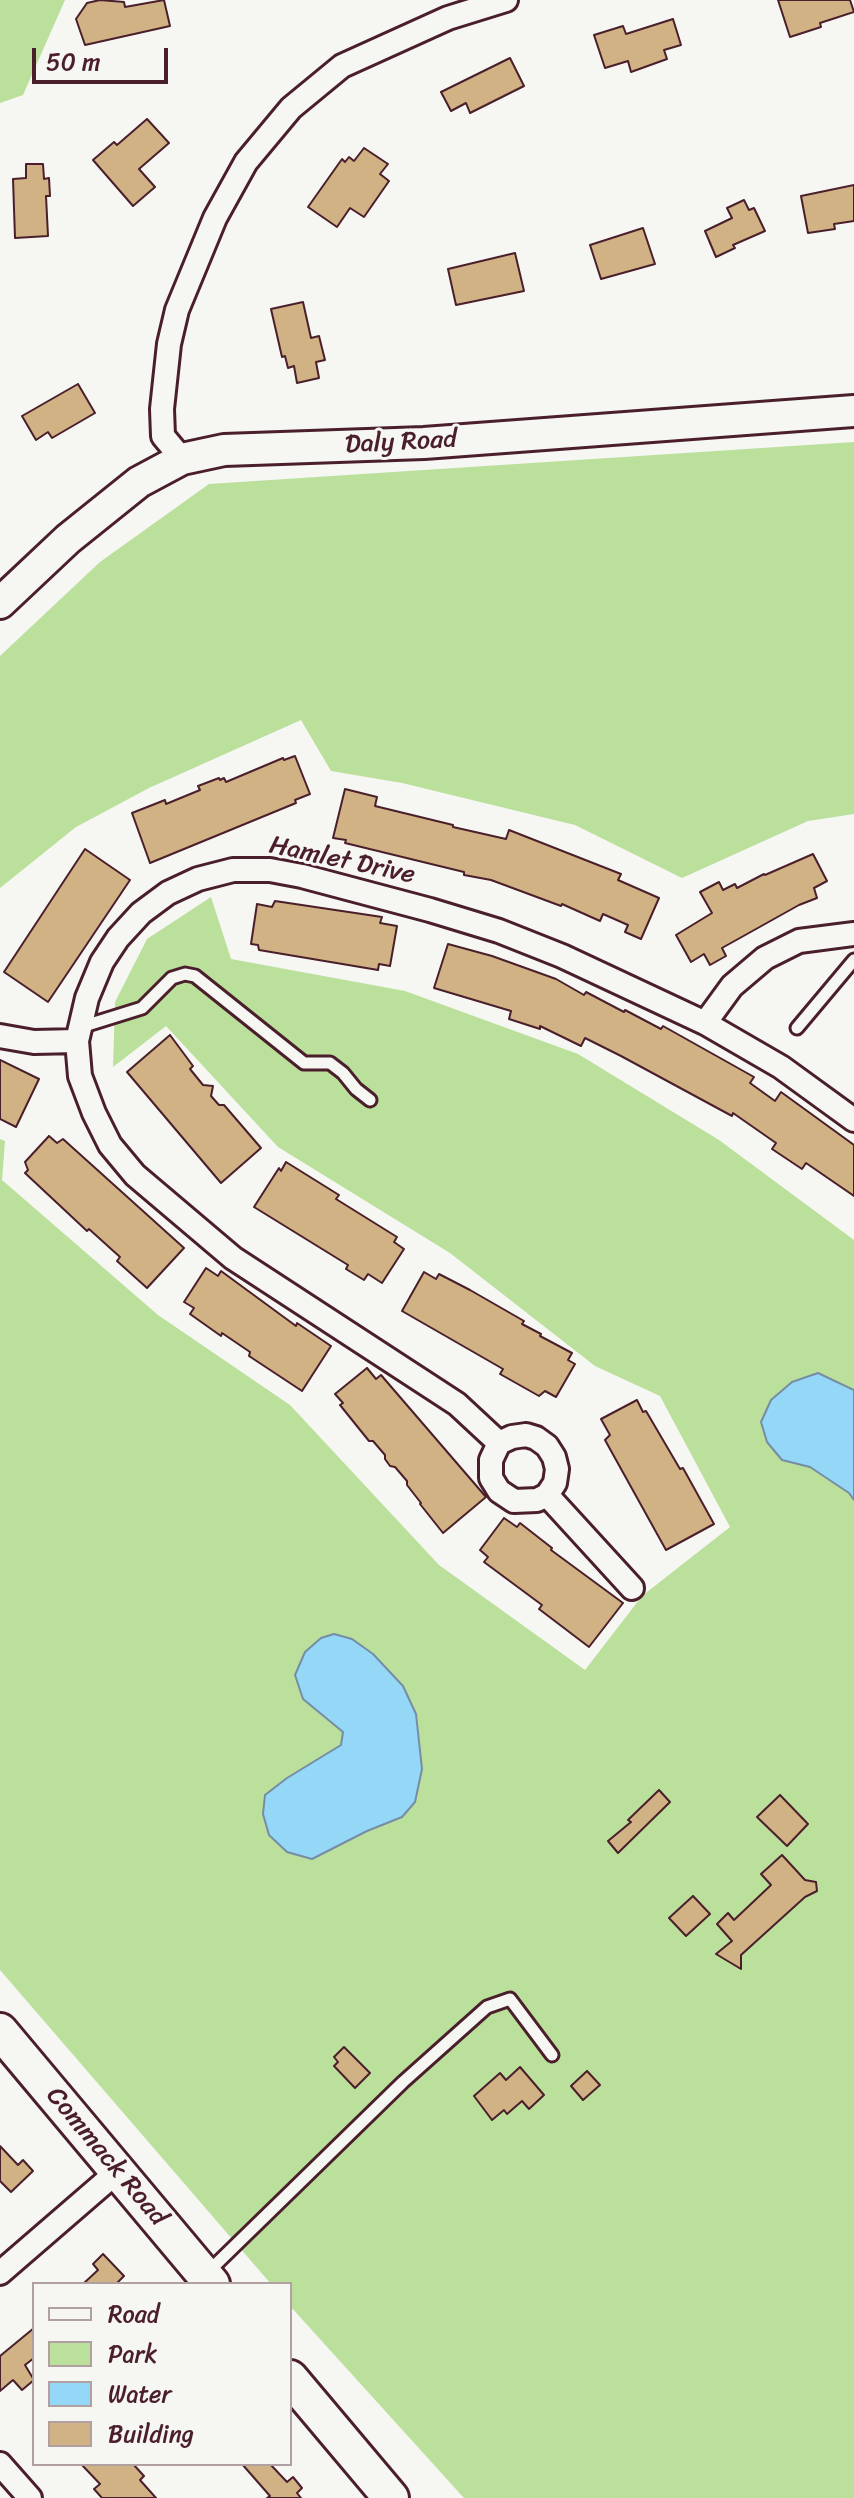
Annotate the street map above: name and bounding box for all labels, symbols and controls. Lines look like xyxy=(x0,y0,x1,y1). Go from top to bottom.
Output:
scale bar xyxy=(36,32,172,82)
text: 50 m xyxy=(46,41,101,83)
street label: Daly Road xyxy=(344,424,458,462)
street label: Hamlet Drive xyxy=(266,830,418,892)
street label: Commack Road xyxy=(39,2081,173,2233)
legend xyxy=(32,2282,292,2466)
text: Road xyxy=(108,2293,159,2335)
text: Park xyxy=(108,2333,157,2375)
text: Water xyxy=(108,2373,171,2415)
text: Building xyxy=(108,2413,194,2455)

